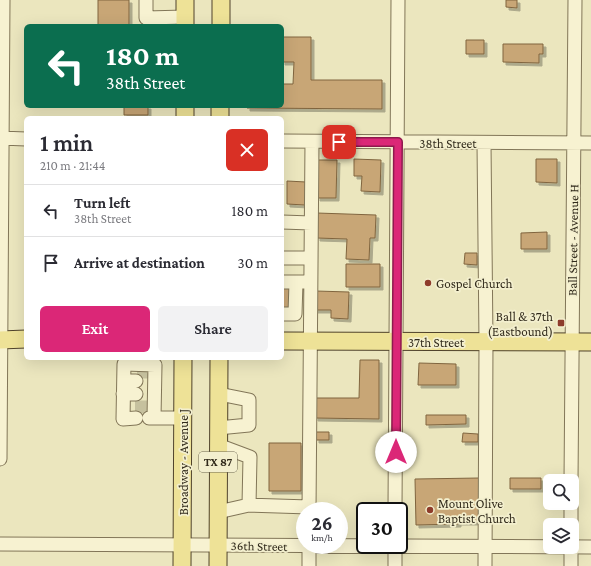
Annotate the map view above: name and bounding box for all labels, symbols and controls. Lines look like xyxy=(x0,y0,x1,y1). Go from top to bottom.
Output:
icon: left xyxy=(40,40,92,92)
text: 180 m xyxy=(106,40,179,71)
text: 38th Street xyxy=(106,73,185,93)
pin xyxy=(322,125,356,159)
text: 1 min xyxy=(40,129,93,156)
button: close xyxy=(226,129,268,171)
icon: arrive xyxy=(328,131,350,153)
street label: 38th Street xyxy=(419,136,477,151)
text: 210 m · 21:44 xyxy=(40,158,106,173)
street label: Ball Street - Avenue H xyxy=(565,184,581,296)
text: Turn left xyxy=(74,195,130,211)
icon: left xyxy=(40,200,62,222)
text: 180 m xyxy=(232,203,268,219)
text: 38th Street xyxy=(74,211,131,226)
icon: arrive xyxy=(40,252,62,274)
text: Arrive at destination xyxy=(74,255,205,271)
text: 30 m xyxy=(238,255,268,271)
place label: Gospel Church xyxy=(436,276,512,291)
marker: Gospel Church xyxy=(423,278,433,288)
button: Exit xyxy=(40,306,150,352)
button: Share xyxy=(158,306,268,352)
place label: Ball & 37th (Eastbound) xyxy=(488,309,553,340)
marker: Ball & 37th (Eastbound) xyxy=(556,318,566,328)
street label: 37th Street xyxy=(408,335,465,350)
street label: Broadway - Avenue J xyxy=(176,409,191,515)
position arrow xyxy=(375,431,417,473)
road number: TX 87 xyxy=(199,452,237,472)
map controls xyxy=(543,474,579,554)
button: search xyxy=(543,474,579,510)
place label: Mount Olive Baptist Church xyxy=(438,496,516,526)
speed limit sign: 30 xyxy=(356,502,408,554)
marker: Mount Olive Baptist Church xyxy=(425,505,435,515)
text: 26 xyxy=(311,512,333,534)
button: layers xyxy=(543,518,579,554)
text: km/h xyxy=(311,532,333,543)
street label: 36th Street xyxy=(230,538,288,554)

